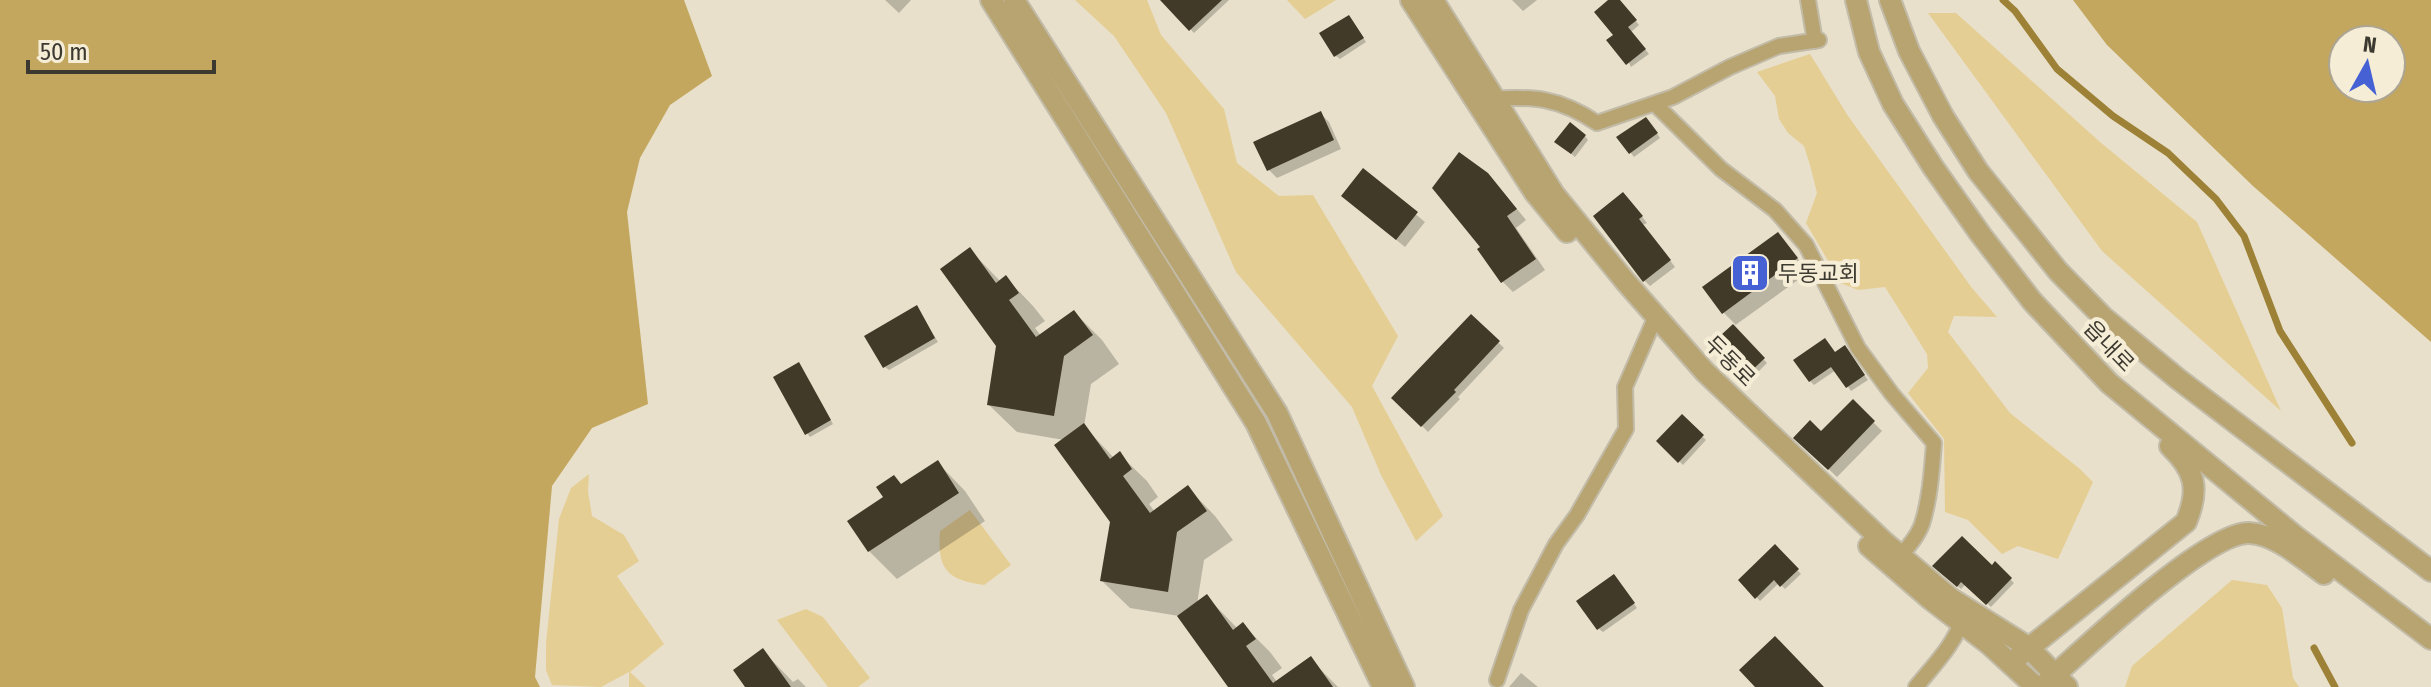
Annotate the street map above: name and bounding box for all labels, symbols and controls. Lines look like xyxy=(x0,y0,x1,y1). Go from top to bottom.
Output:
scale bar xyxy=(28,24,214,74)
north arrow xyxy=(2327,24,2407,104)
text: N xyxy=(2361,30,2378,59)
text: 50 m xyxy=(40,38,88,66)
building icon: 두동교회 xyxy=(1729,252,1771,294)
place label: 두동교회 xyxy=(1778,260,1859,287)
street label: 읍내로 xyxy=(2078,315,2140,377)
street label: 두동로 xyxy=(1699,330,1761,392)

